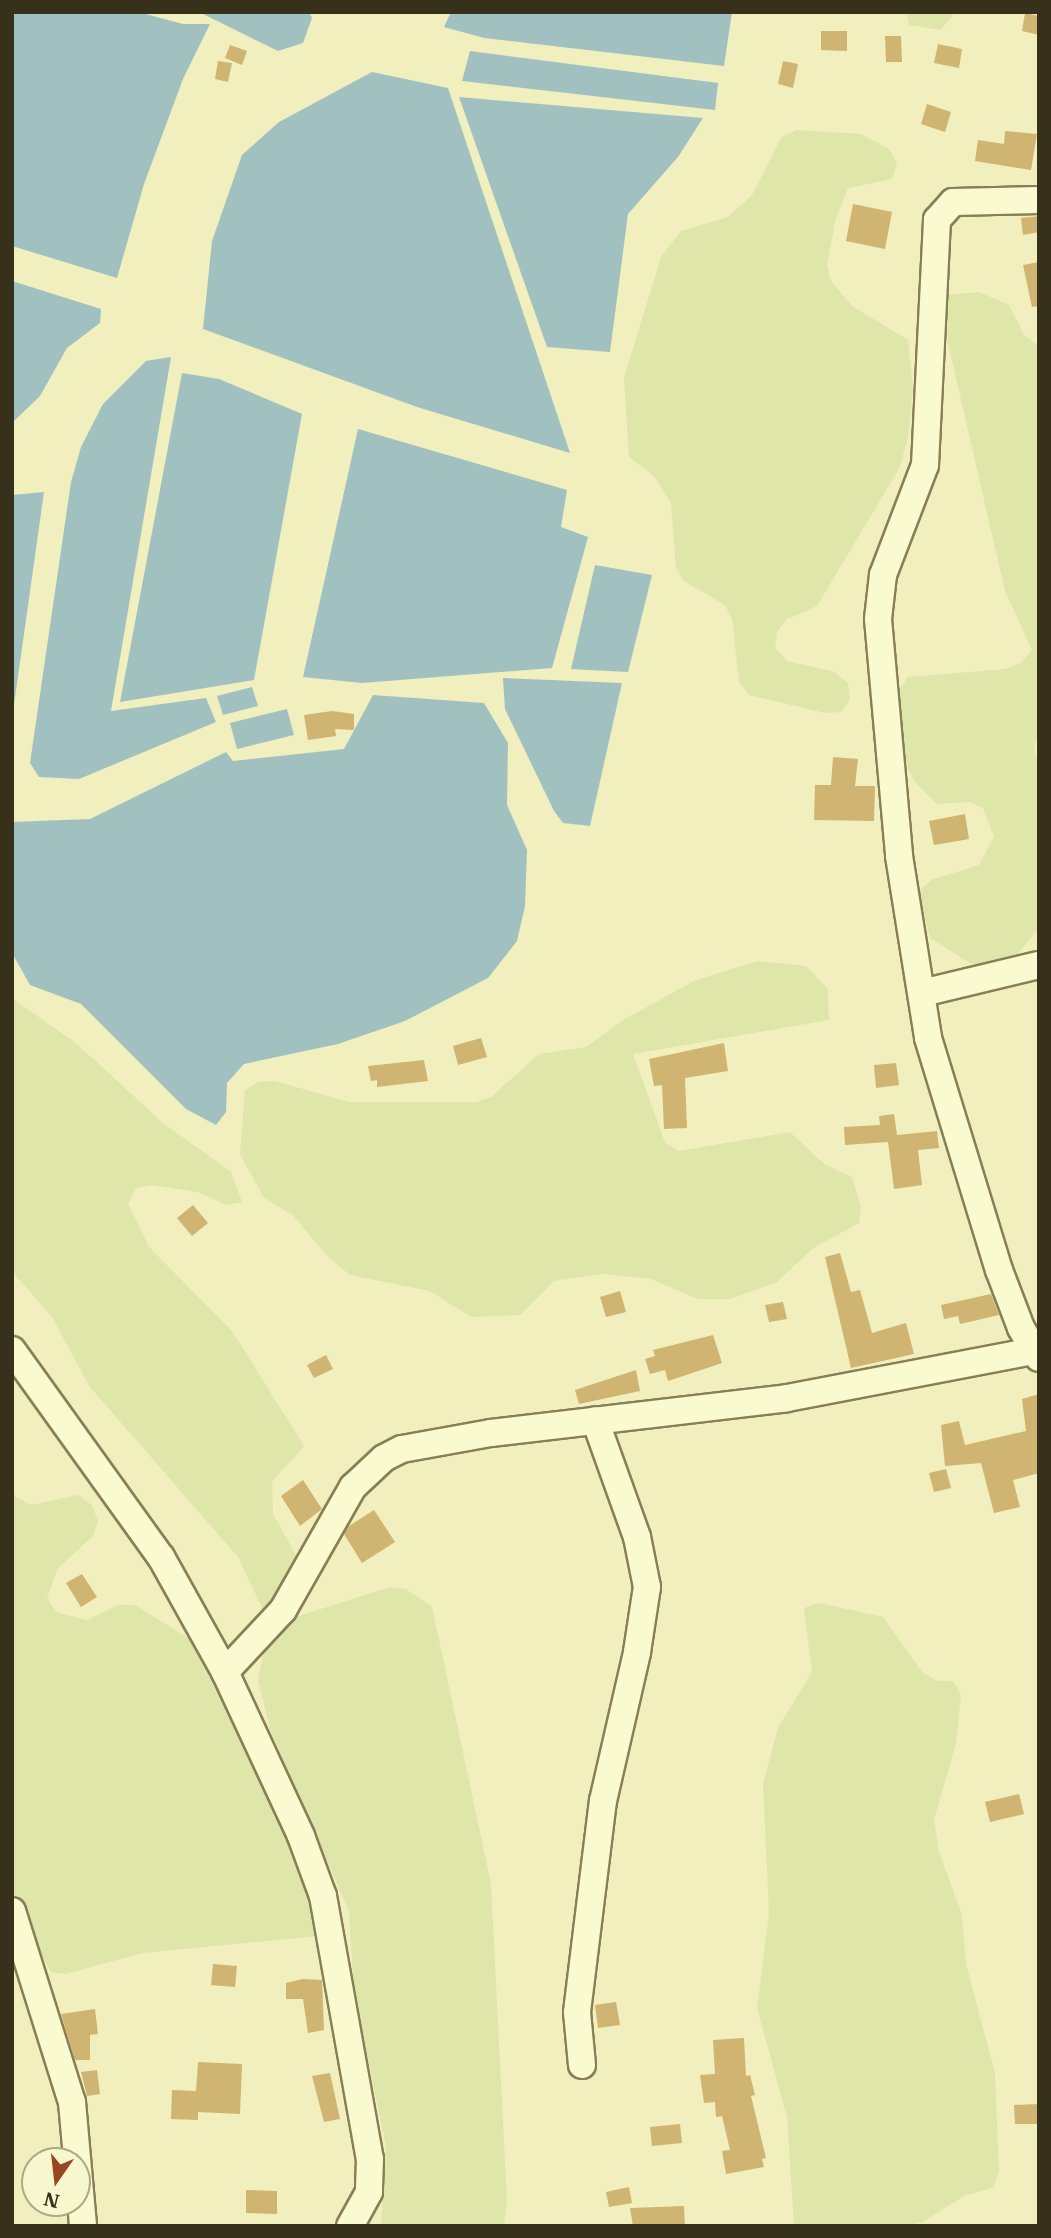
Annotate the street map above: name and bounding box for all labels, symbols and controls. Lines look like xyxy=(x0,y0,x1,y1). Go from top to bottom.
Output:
north arrow xyxy=(21,2147,91,2217)
text: N xyxy=(41,2187,62,2214)

